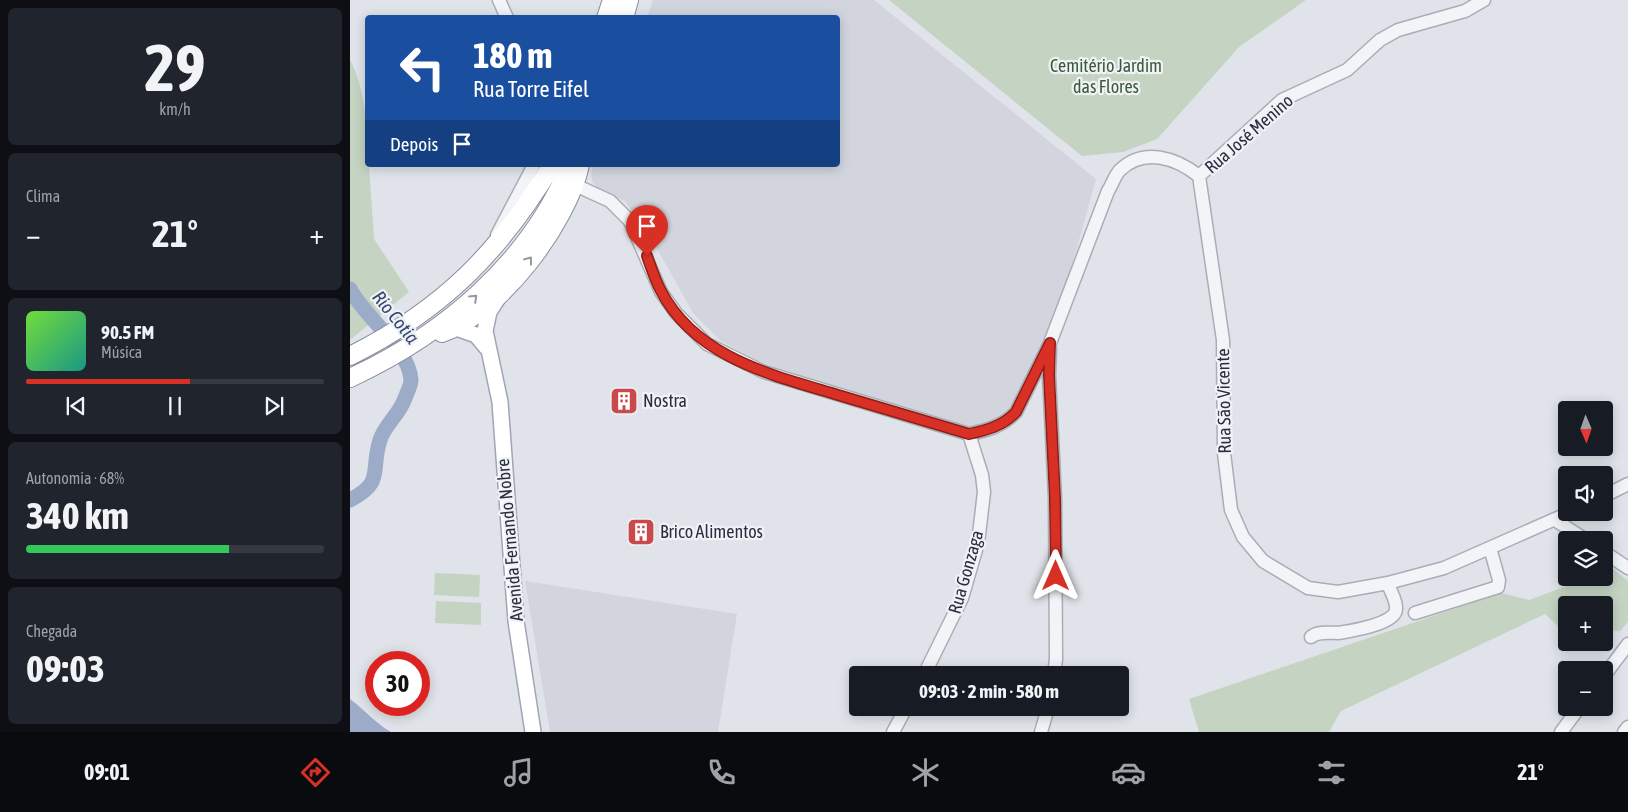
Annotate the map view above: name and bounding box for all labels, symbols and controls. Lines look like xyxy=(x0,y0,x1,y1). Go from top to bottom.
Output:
text: 29 xyxy=(144,30,206,105)
icon: left xyxy=(390,35,455,100)
text: 180 m xyxy=(473,35,552,75)
park label: Cemitério Jardim das Flores xyxy=(1050,55,1162,97)
text: Rua Torre Eifel xyxy=(473,76,589,102)
street label: Rua José Menino xyxy=(1200,90,1297,178)
text: km/h xyxy=(159,100,191,118)
icon: arrive xyxy=(448,130,476,158)
text: Depois xyxy=(390,133,438,155)
text: Clima xyxy=(26,187,60,205)
pin xyxy=(626,205,668,256)
text: 21° xyxy=(152,212,198,255)
icon: arrive xyxy=(633,212,661,240)
text: − xyxy=(26,218,41,250)
text: + xyxy=(309,218,324,250)
one-way arrow xyxy=(524,257,532,266)
water label: Rio Cotia xyxy=(368,286,424,348)
one-way arrow xyxy=(469,295,478,304)
text: 90.5 FM xyxy=(101,321,154,343)
text: Música xyxy=(101,343,142,361)
street label: Rua São Vicente xyxy=(1212,348,1235,454)
building icon: Nostra xyxy=(609,386,639,416)
place label: Nostra xyxy=(643,390,687,411)
icon: previous xyxy=(62,392,90,420)
icon: pause xyxy=(161,392,189,420)
icon: next xyxy=(260,392,288,420)
north arrow xyxy=(1558,401,1612,456)
map controls xyxy=(1558,401,1613,716)
street label: Avenida Fernando Nobre xyxy=(492,458,527,622)
button: sound xyxy=(1558,466,1613,521)
text: Autonomia · 68% xyxy=(26,469,124,487)
text: 340 km xyxy=(26,494,129,537)
building icon: Brico Alimentos xyxy=(626,517,656,547)
place label: Brico Alimentos xyxy=(660,521,763,542)
street label: Rua Gonzaga xyxy=(944,528,987,616)
button: layers xyxy=(1558,531,1613,586)
position arrow xyxy=(1029,549,1081,601)
button: + xyxy=(1558,596,1613,651)
text: Chegada xyxy=(26,622,77,640)
text: 09:03 xyxy=(26,647,105,690)
speed limit sign: 30 xyxy=(365,651,430,716)
button: − xyxy=(1558,661,1613,716)
text: 09:03 · 2 min · 580 m xyxy=(919,680,1059,702)
icon: directions xyxy=(298,755,333,790)
icon: music xyxy=(501,755,536,790)
icon: phone xyxy=(704,755,739,790)
icon: climate xyxy=(908,755,943,790)
icon: car xyxy=(1111,755,1146,790)
icon: filters xyxy=(1314,755,1349,790)
text: 09:01 xyxy=(84,759,130,785)
text: 21° xyxy=(1517,759,1544,785)

